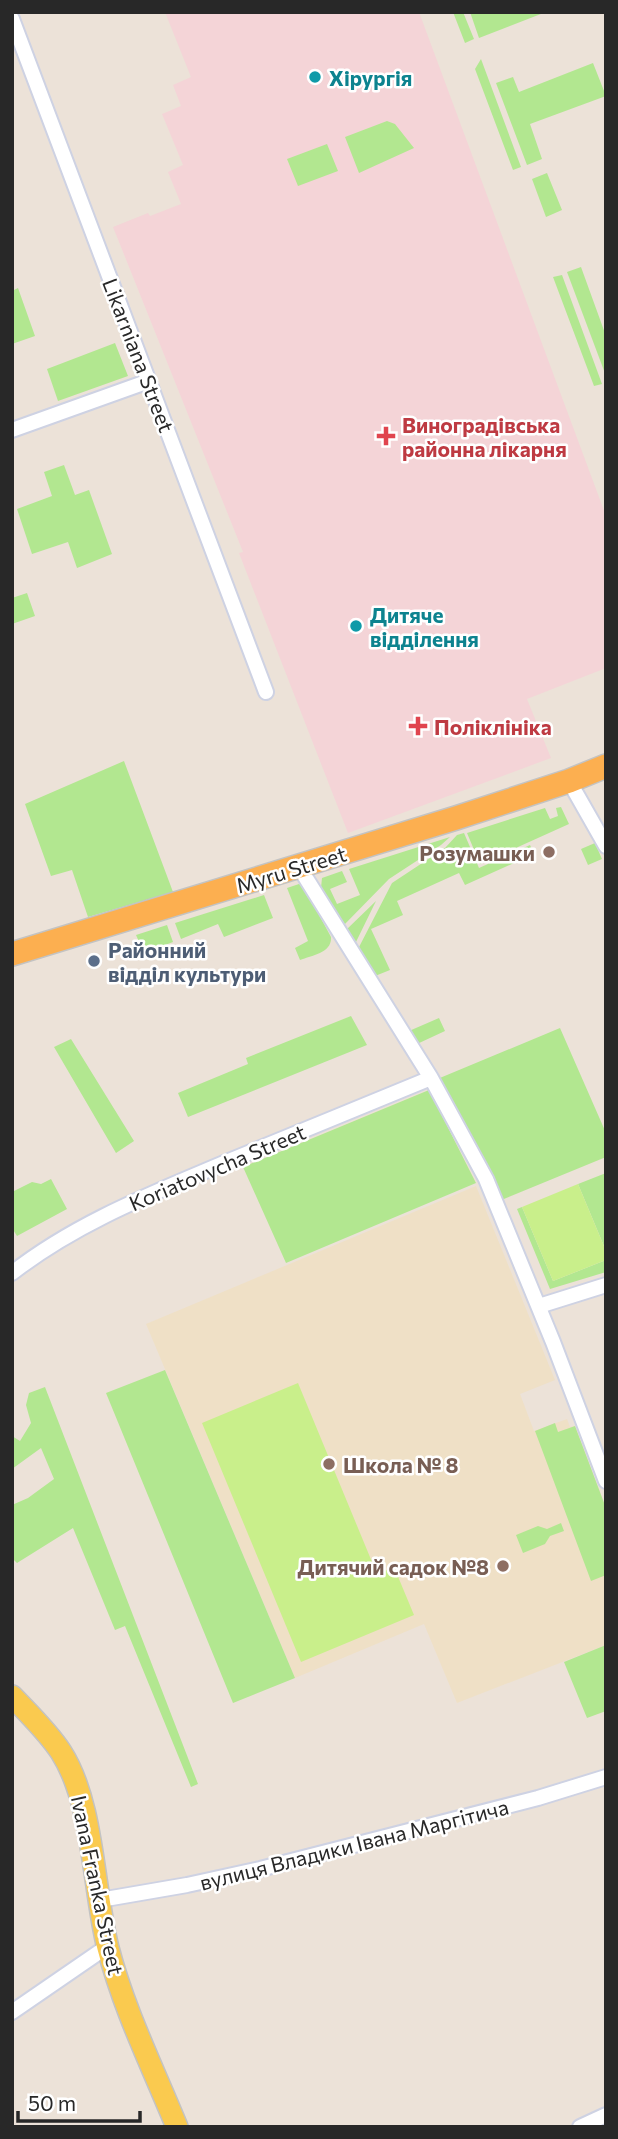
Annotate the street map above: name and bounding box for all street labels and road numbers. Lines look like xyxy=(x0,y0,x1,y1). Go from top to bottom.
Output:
street label: Likarniana Street xyxy=(98,274,180,436)
street label: Myru Street xyxy=(233,840,349,898)
street label: Koriatovycha Street xyxy=(125,1119,309,1215)
street label: Ivana Franka Street xyxy=(67,1793,129,1977)
street label: вулиця Владики Івана Маргітича xyxy=(197,1793,511,1895)

